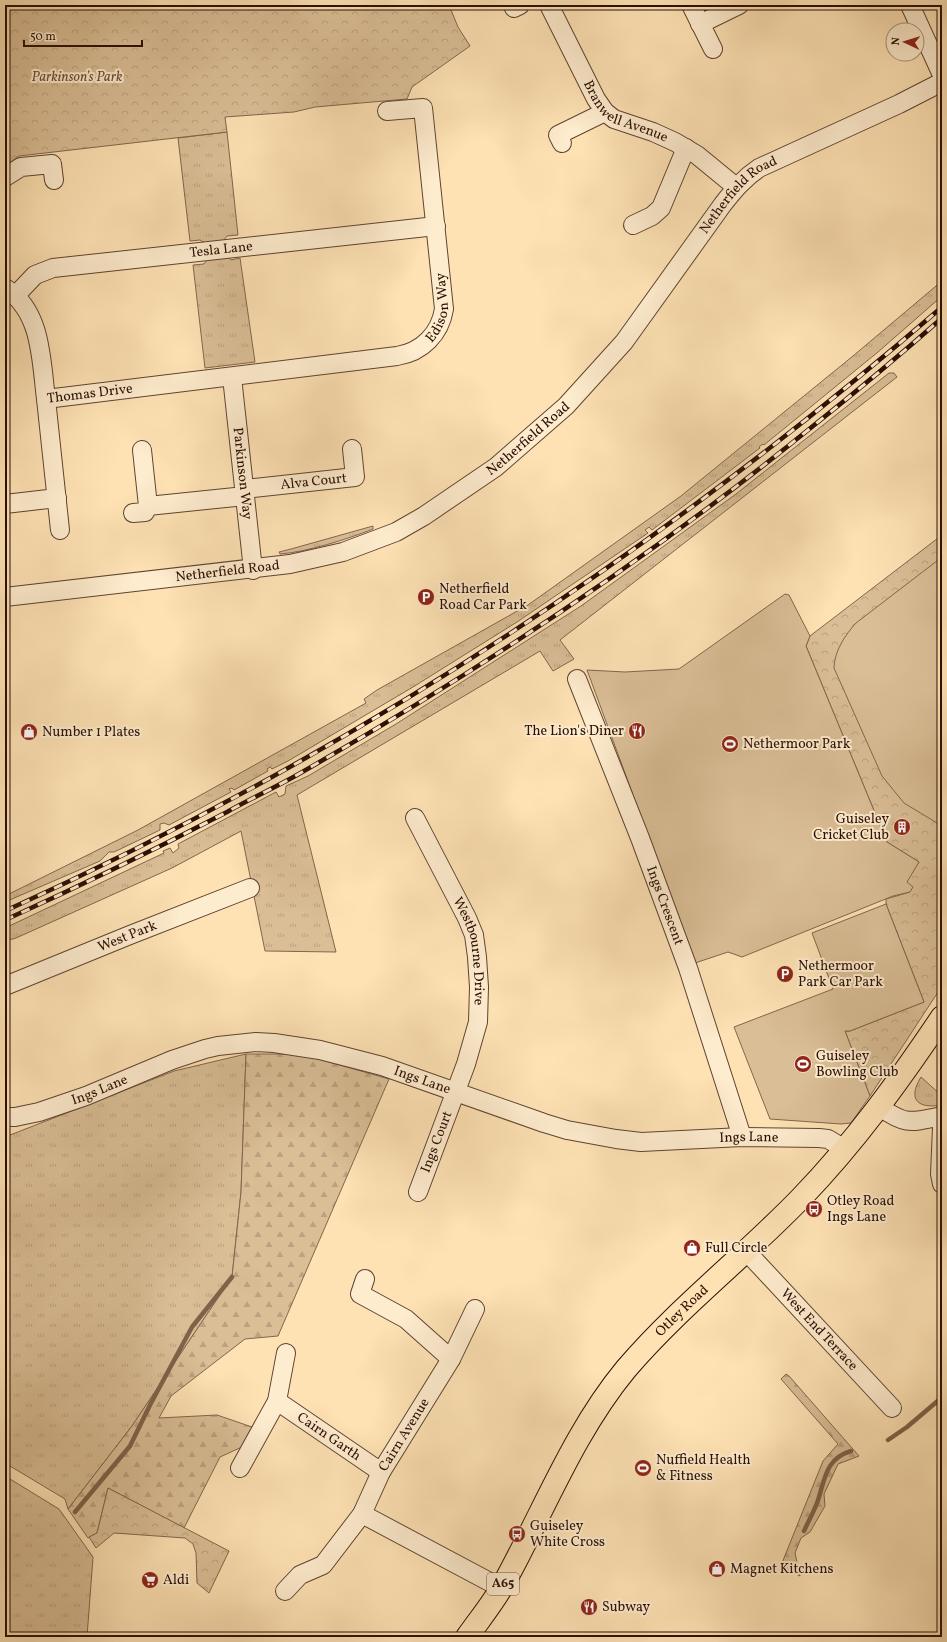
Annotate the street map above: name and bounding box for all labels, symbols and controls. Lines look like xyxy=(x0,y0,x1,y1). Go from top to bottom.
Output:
scale bar xyxy=(24,22,142,48)
north arrow xyxy=(885,22,925,62)
text: 50 m xyxy=(30,29,56,45)
text: N xyxy=(889,37,904,46)
park label: Parkinson’s Park xyxy=(32,68,123,87)
street label: Branwell Avenue xyxy=(579,77,671,147)
street label: Netherfield Road xyxy=(695,151,780,238)
street label: Tesla Lane xyxy=(188,237,254,262)
street label: Edison Way xyxy=(421,272,454,347)
street label: Thomas Drive xyxy=(46,379,134,408)
street label: Netherfield Road xyxy=(483,397,574,480)
street label: Parkinson Way xyxy=(228,426,257,521)
street label: Alva Court xyxy=(279,468,348,495)
street label: Netherfield Road xyxy=(174,556,281,587)
place label: Netherfield Road Car Park xyxy=(439,580,527,615)
parking icon: Netherfield Road Car Park xyxy=(416,587,436,607)
restaurant icon: The Lion's Diner xyxy=(627,721,647,741)
shop icon: Number 1 Plates xyxy=(19,722,39,742)
place label: The Lion's Diner xyxy=(524,722,624,741)
place label: Number 1 Plates xyxy=(42,723,140,742)
sports icon: Nethermoor Park xyxy=(720,734,740,754)
place label: Nethermoor Park xyxy=(743,735,851,754)
place label: Guiseley Cricket Club xyxy=(813,810,889,845)
building icon: Guiseley Cricket Club xyxy=(892,817,912,837)
street label: Ings Crescent xyxy=(642,863,688,948)
street label: Westbourne Drive xyxy=(448,894,489,1006)
street label: West Park xyxy=(95,916,160,957)
place label: Nethermoor Park Car Park xyxy=(798,957,883,992)
parking icon: Nethermoor Park Car Park xyxy=(775,964,795,984)
place label: Guiseley Bowling Club xyxy=(816,1047,899,1082)
sports icon: Guiseley Bowling Club xyxy=(793,1054,813,1074)
street label: Ings Lane xyxy=(391,1061,454,1099)
street label: Ings Lane xyxy=(69,1070,131,1110)
street label: Ings Court xyxy=(417,1108,457,1176)
street label: Ings Lane xyxy=(719,1127,779,1148)
place label: Otley Road Ings Lane xyxy=(827,1192,894,1227)
bus stop icon: Otley Road Ings Lane xyxy=(804,1199,824,1219)
shop icon: Full Circle xyxy=(682,1238,702,1258)
place label: Full Circle xyxy=(705,1239,768,1258)
street label: Otley Road xyxy=(651,1281,713,1341)
street label: West End Terrace xyxy=(776,1284,862,1375)
street label: Cairn Avenue xyxy=(374,1394,434,1475)
street label: Cairn Garth xyxy=(293,1408,365,1465)
place label: Nuffield Health & Fitness xyxy=(656,1451,751,1486)
sports icon: Nuffield Health & Fitness xyxy=(633,1458,653,1478)
place label: Guiseley White Cross xyxy=(530,1517,605,1552)
bus stop icon: Guiseley White Cross xyxy=(507,1524,527,1544)
shop icon: Magnet Kitchens xyxy=(707,1559,727,1579)
place label: Magnet Kitchens xyxy=(730,1560,834,1579)
supermarket icon: Aldi xyxy=(140,1570,160,1590)
place label: Aldi xyxy=(163,1571,189,1590)
road number: A65 xyxy=(487,1573,519,1595)
restaurant icon: Subway xyxy=(579,1597,599,1617)
place label: Subway xyxy=(602,1598,651,1617)

